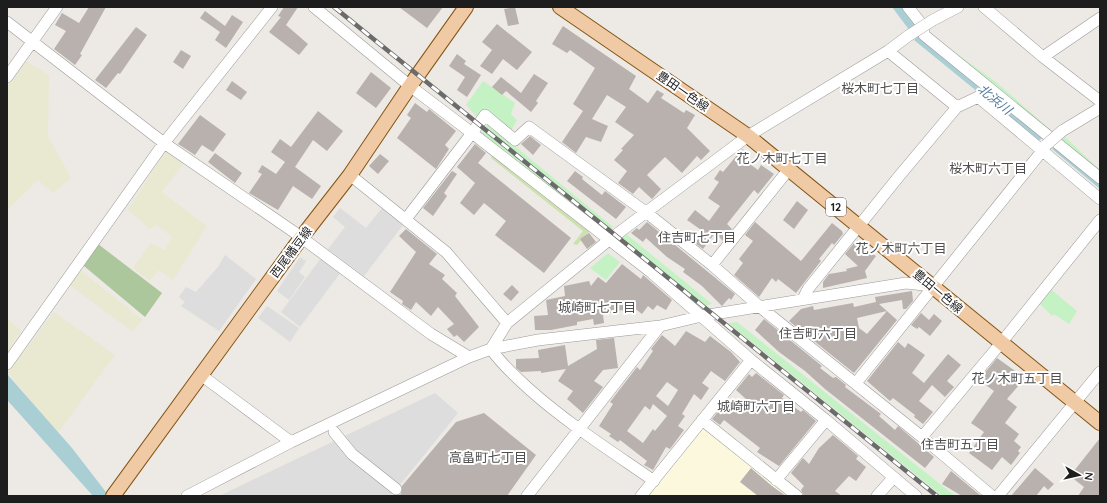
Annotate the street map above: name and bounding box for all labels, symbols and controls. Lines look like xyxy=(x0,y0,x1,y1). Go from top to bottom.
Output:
street label: 豊田一色線 xyxy=(654,68,712,114)
district label: 桜木町七丁目 xyxy=(841,80,919,96)
water label: 北浜川 xyxy=(975,81,1017,119)
district label: 花ノ木町七丁目 xyxy=(736,150,828,166)
district label: 桜木町六丁目 xyxy=(949,160,1027,176)
road number: 12 xyxy=(826,198,846,216)
street label: 西尾幡豆線 xyxy=(267,224,315,280)
district label: 住吉町七丁目 xyxy=(658,229,736,245)
district label: 花ノ木町六丁目 xyxy=(855,240,947,256)
street label: 豊田一色線 xyxy=(910,266,966,316)
district label: 城崎町七丁目 xyxy=(558,299,636,315)
district label: 住吉町六丁目 xyxy=(779,325,857,341)
district label: 花ノ木町五丁目 xyxy=(971,370,1063,386)
district label: 城崎町六丁目 xyxy=(717,398,795,414)
district label: 住吉町五丁目 xyxy=(921,436,999,452)
district label: 高畠町七丁目 xyxy=(449,449,527,465)
north arrow xyxy=(1059,455,1099,495)
text: N xyxy=(1081,471,1096,481)

